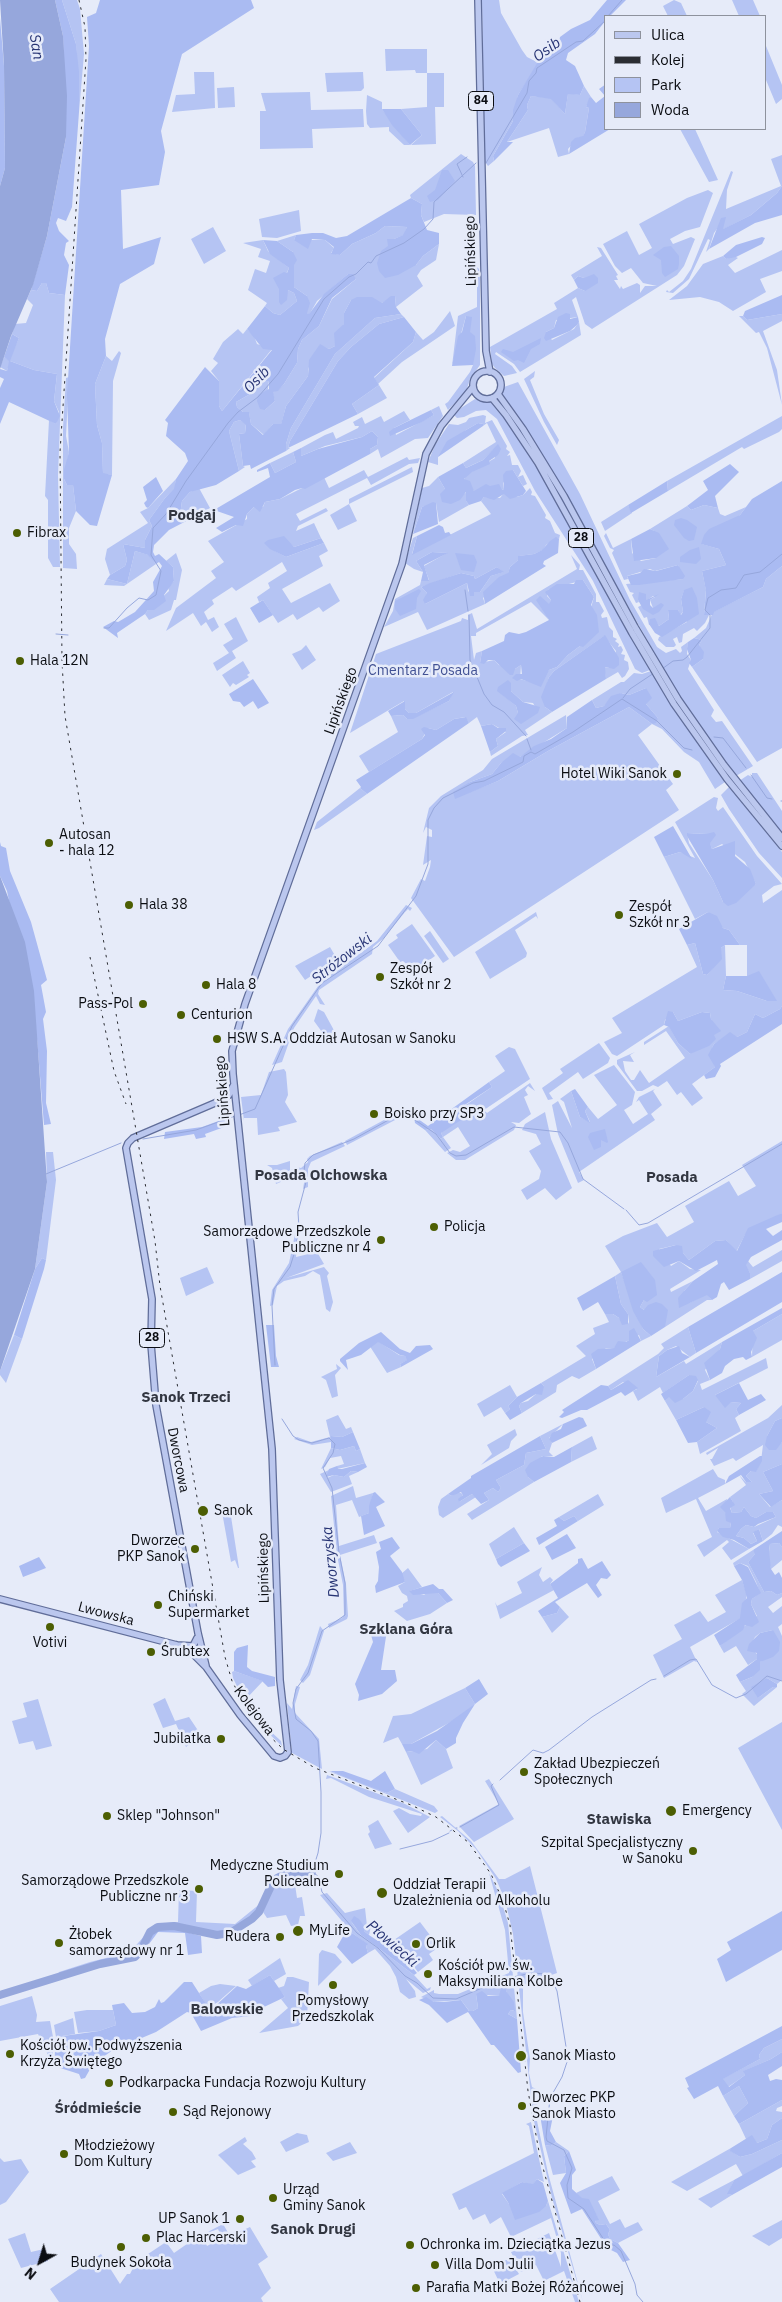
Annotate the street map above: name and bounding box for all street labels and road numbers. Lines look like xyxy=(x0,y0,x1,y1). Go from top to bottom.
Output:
road number: 84 xyxy=(468,92,494,110)
street label: Lipińskiego xyxy=(462,216,480,286)
road number: 28 xyxy=(568,528,594,548)
street label: Lipińskiego xyxy=(321,665,361,737)
street label: Lipińskiego xyxy=(212,1055,234,1127)
road number: 28 xyxy=(140,1329,164,1348)
street label: Dworcowa xyxy=(163,1426,193,1494)
street label: Lipińskiego xyxy=(255,1533,273,1603)
street label: Lwowska xyxy=(76,1598,136,1630)
street label: Kolejowa xyxy=(230,1683,278,1739)

